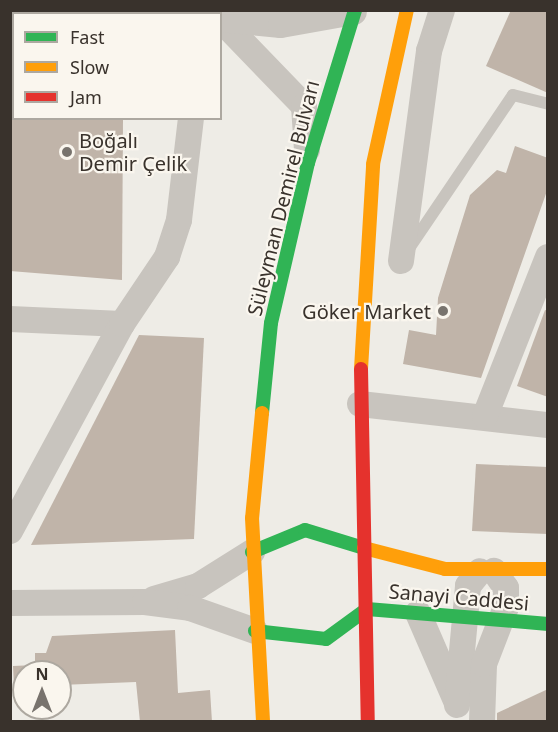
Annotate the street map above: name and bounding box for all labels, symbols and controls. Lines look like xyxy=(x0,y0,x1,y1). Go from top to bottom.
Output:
legend xyxy=(12,12,222,120)
text: Fast xyxy=(70,25,105,49)
text: Slow xyxy=(70,55,109,79)
street label: Süleyman Demirel Bulvarı xyxy=(242,78,324,318)
text: Jam xyxy=(70,85,102,109)
place label: Boğalı Demir Çelik xyxy=(79,128,187,175)
marker: Boğalı Demir Çelik xyxy=(60,145,74,159)
place label: Göker Market xyxy=(302,299,431,323)
marker: Göker Market xyxy=(436,304,450,318)
street label: Sanayi Caddesi xyxy=(388,579,530,615)
north arrow xyxy=(12,660,72,720)
text: N xyxy=(35,663,49,685)

